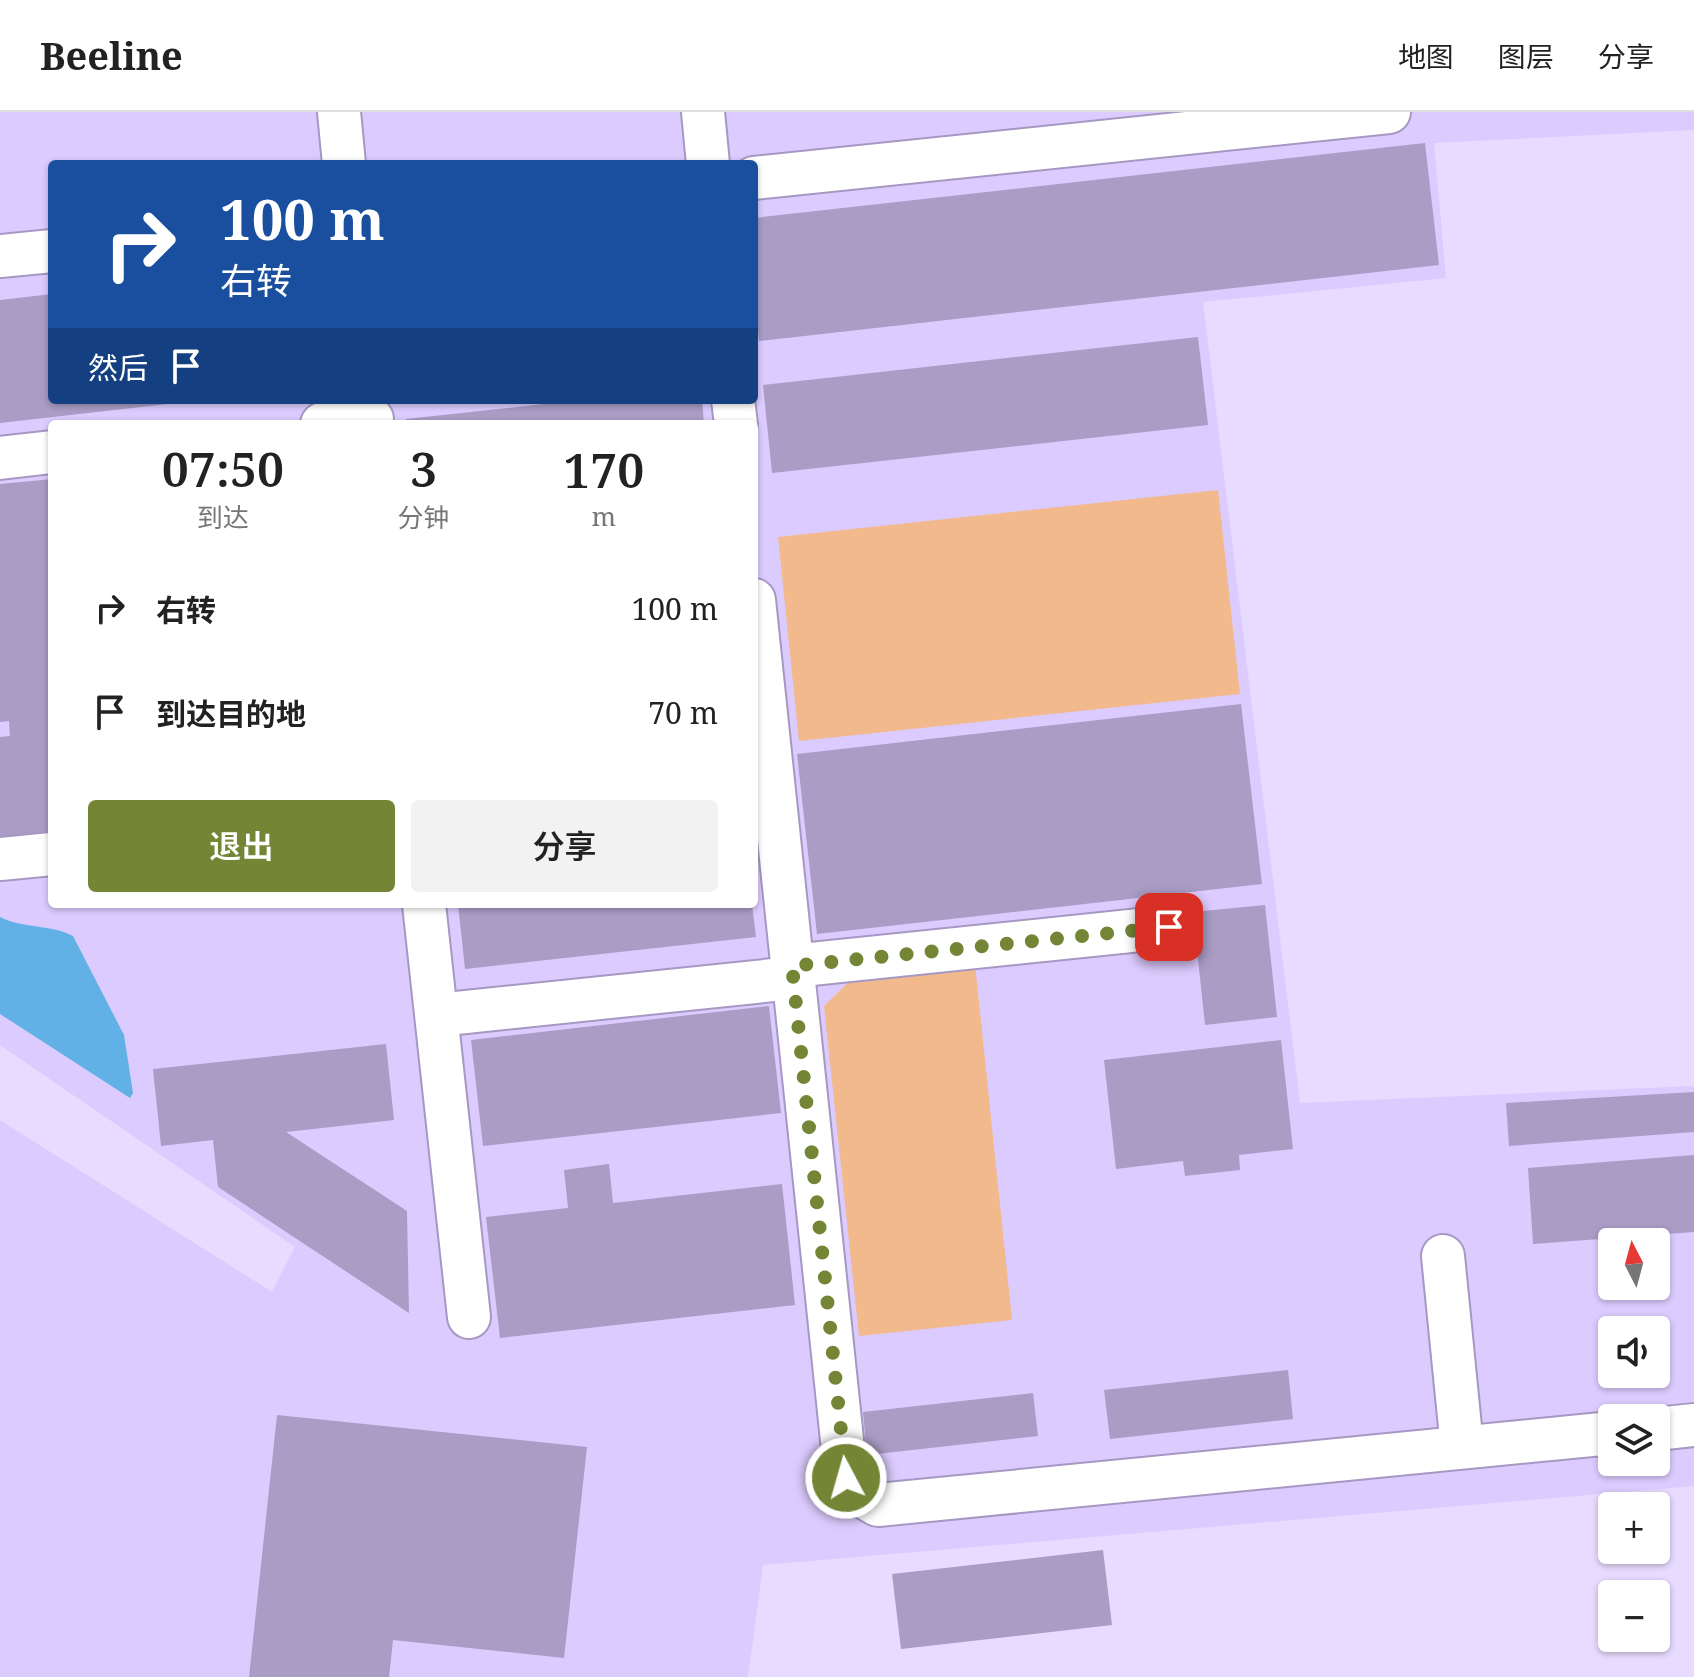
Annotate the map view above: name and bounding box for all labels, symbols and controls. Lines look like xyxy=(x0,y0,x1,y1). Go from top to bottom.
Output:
text: Beeline xyxy=(40,29,183,81)
text: 地图 xyxy=(1398,37,1454,75)
text: 图层 xyxy=(1498,37,1554,75)
text: 分享 xyxy=(1598,37,1654,75)
text: 100 m xyxy=(220,180,385,256)
icon: right xyxy=(88,192,192,296)
text: 右转 xyxy=(220,256,292,305)
icon: arrive xyxy=(164,344,208,388)
text: 然后 xyxy=(88,347,148,388)
text: 07:50 xyxy=(162,436,284,501)
text: 3 xyxy=(410,436,437,501)
text: 170 xyxy=(563,437,644,502)
text: m xyxy=(592,498,616,534)
text: 到达 xyxy=(197,499,249,535)
text: 分钟 xyxy=(398,499,450,535)
icon: right xyxy=(88,586,132,630)
text: 100 m xyxy=(632,588,718,629)
text: 右转 xyxy=(156,589,216,630)
icon: arrive xyxy=(88,690,132,734)
text: 70 m xyxy=(648,692,718,733)
text: 到达目的地 xyxy=(156,693,306,734)
button: 退出 xyxy=(88,800,395,892)
button: 分享 xyxy=(411,800,718,892)
pin xyxy=(1135,893,1203,961)
icon: arrive xyxy=(1147,905,1191,949)
north arrow xyxy=(1598,1228,1670,1300)
map controls xyxy=(1598,1228,1670,1652)
button: sound xyxy=(1598,1316,1670,1388)
button: layers xyxy=(1598,1404,1670,1476)
position arrow xyxy=(804,1436,888,1520)
button: + xyxy=(1598,1492,1670,1564)
button: − xyxy=(1598,1580,1670,1652)

